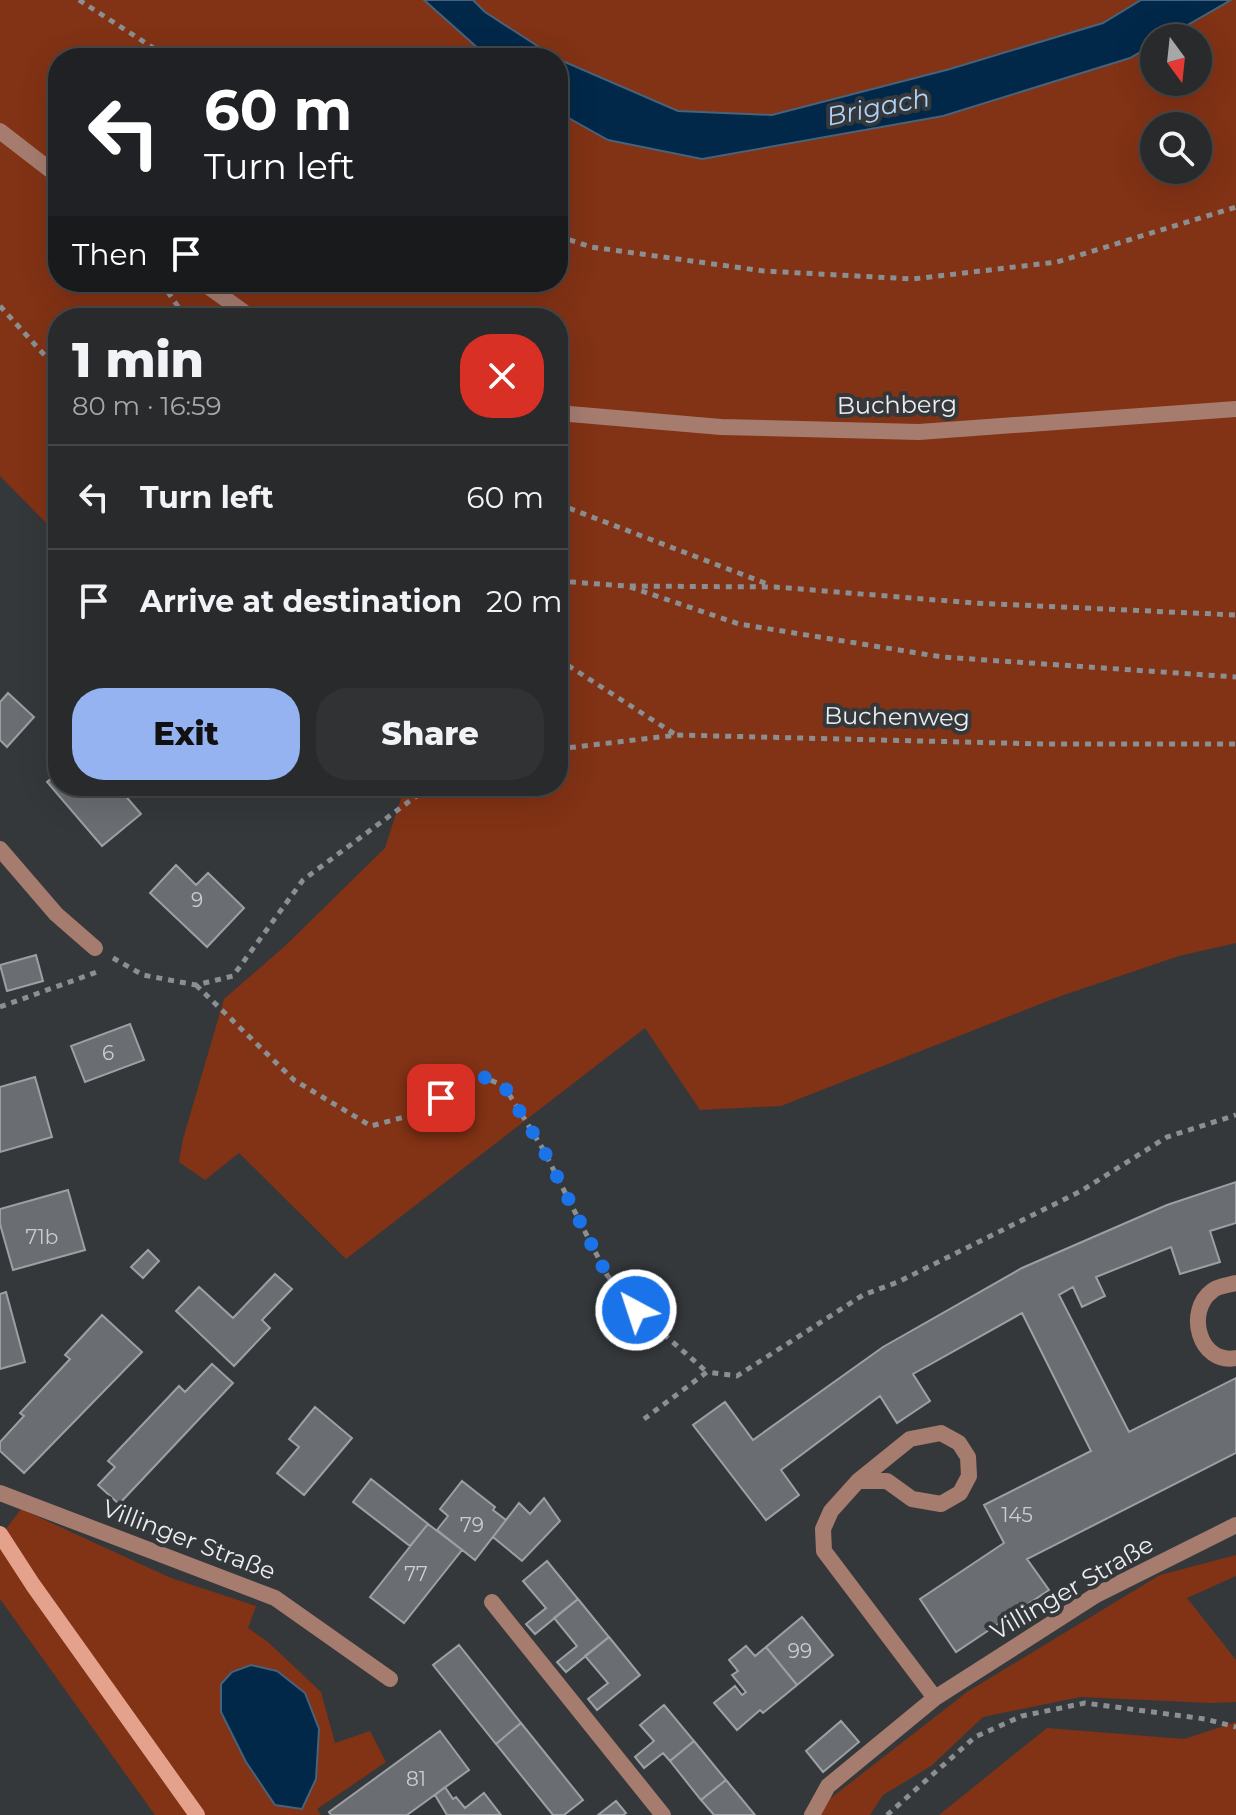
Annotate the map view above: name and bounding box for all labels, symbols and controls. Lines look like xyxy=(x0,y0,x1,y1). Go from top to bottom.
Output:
north arrow xyxy=(1140,24,1212,96)
map controls xyxy=(1140,24,1212,184)
text: 60 m xyxy=(204,76,352,144)
icon: left xyxy=(72,80,176,184)
water label: Brigach xyxy=(824,81,932,133)
button: search xyxy=(1140,112,1212,184)
text: Turn left xyxy=(204,144,355,188)
icon: arrive xyxy=(164,232,208,276)
text: Then xyxy=(72,236,148,273)
text: 1 min xyxy=(72,331,204,389)
button: close xyxy=(460,334,544,418)
street label: Buchberg xyxy=(837,389,957,420)
text: 80 m · 16:59 xyxy=(72,390,222,422)
icon: left xyxy=(72,475,116,519)
text: Turn left xyxy=(140,479,273,516)
text: 60 m xyxy=(466,479,544,516)
icon: arrive xyxy=(72,579,116,623)
text: Arrive at destination xyxy=(140,583,462,620)
text: 20 m xyxy=(486,583,563,620)
button: Exit xyxy=(72,688,300,780)
button: Share xyxy=(316,688,544,780)
street label: Buchenweg xyxy=(824,701,970,732)
house number: 9 xyxy=(191,888,203,912)
house number: 6 xyxy=(102,1041,114,1065)
pin xyxy=(407,1064,475,1132)
icon: arrive xyxy=(419,1076,463,1120)
house number: 71b xyxy=(26,1225,58,1249)
position arrow xyxy=(594,1268,678,1352)
street label: Villinger Straße xyxy=(99,1493,280,1586)
house number: 145 xyxy=(1001,1503,1033,1527)
house number: 79 xyxy=(460,1513,484,1537)
street label: Villinger Straße xyxy=(985,1529,1158,1646)
house number: 77 xyxy=(404,1562,428,1586)
house number: 99 xyxy=(788,1639,812,1663)
house number: 81 xyxy=(406,1767,426,1791)

